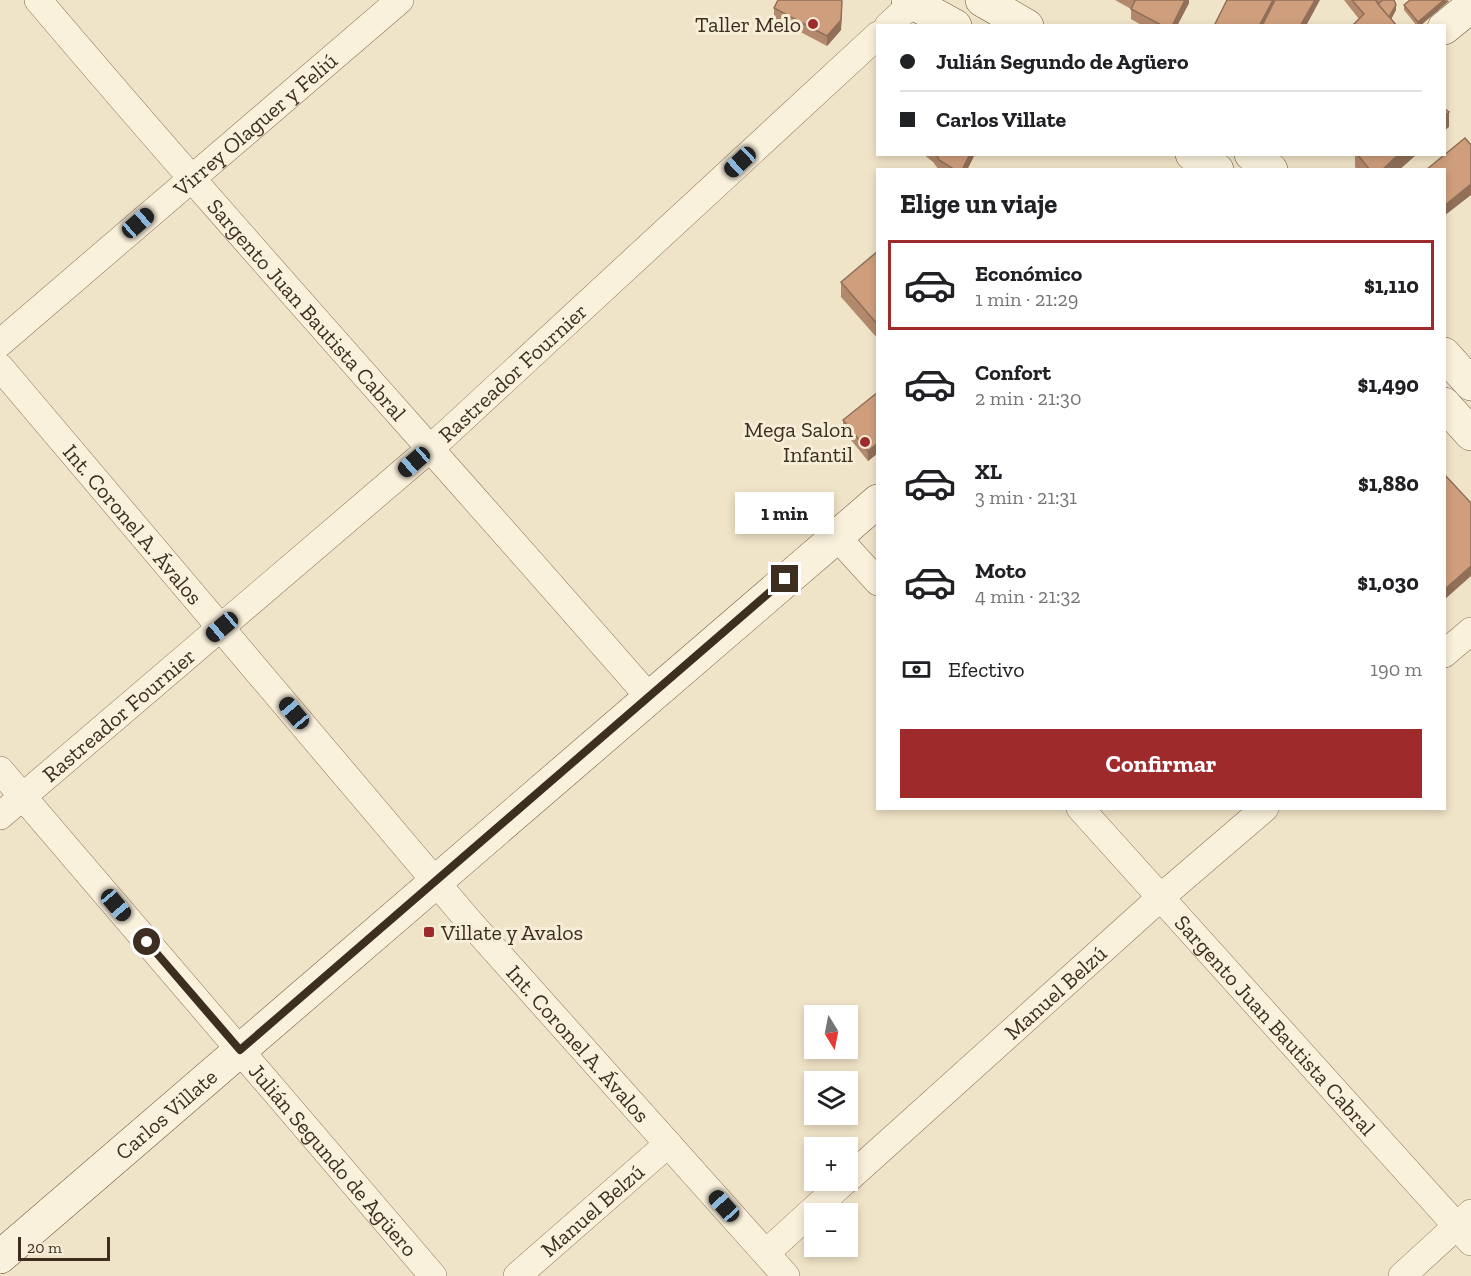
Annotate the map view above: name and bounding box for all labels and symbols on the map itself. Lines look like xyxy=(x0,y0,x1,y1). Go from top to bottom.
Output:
place label: Taller Melo xyxy=(695,11,801,38)
marker: Taller Melo xyxy=(806,17,820,31)
street label: Virrey Olaguer y Feliú xyxy=(167,47,343,203)
car xyxy=(721,143,759,181)
street label: Sargento Juan Bautista Cabral xyxy=(201,193,412,426)
car xyxy=(119,204,157,242)
street label: Rastreador Fournier xyxy=(433,298,593,448)
place label: Mega Salon Infantil xyxy=(744,416,853,468)
marker: Mega Salon Infantil xyxy=(858,435,872,449)
street label: Int. Coronel A. Ávalos xyxy=(57,439,208,610)
car xyxy=(395,443,433,481)
callout: 1 min xyxy=(736,492,834,534)
route end xyxy=(771,565,798,592)
car xyxy=(202,609,242,645)
street label: Rastreador Fournier xyxy=(37,642,201,788)
car xyxy=(276,693,312,733)
car xyxy=(98,885,134,925)
street label: Sargento Juan Bautista Cabral xyxy=(1169,910,1381,1141)
place label: Villate y Avalos xyxy=(440,919,583,946)
marker: Villate y Avalos xyxy=(422,925,436,939)
route start xyxy=(133,928,160,955)
street label: Manuel Belzú xyxy=(999,939,1113,1046)
street label: Int. Coronel A. Ávalos xyxy=(501,960,655,1128)
north arrow xyxy=(804,1005,858,1059)
street label: Julián Segundo de Agüero xyxy=(243,1058,423,1262)
street label: Carlos Villate xyxy=(110,1063,223,1166)
street label: Manuel Belzú xyxy=(536,1158,650,1263)
car xyxy=(705,1187,743,1225)
scale bar xyxy=(18,1234,110,1262)

